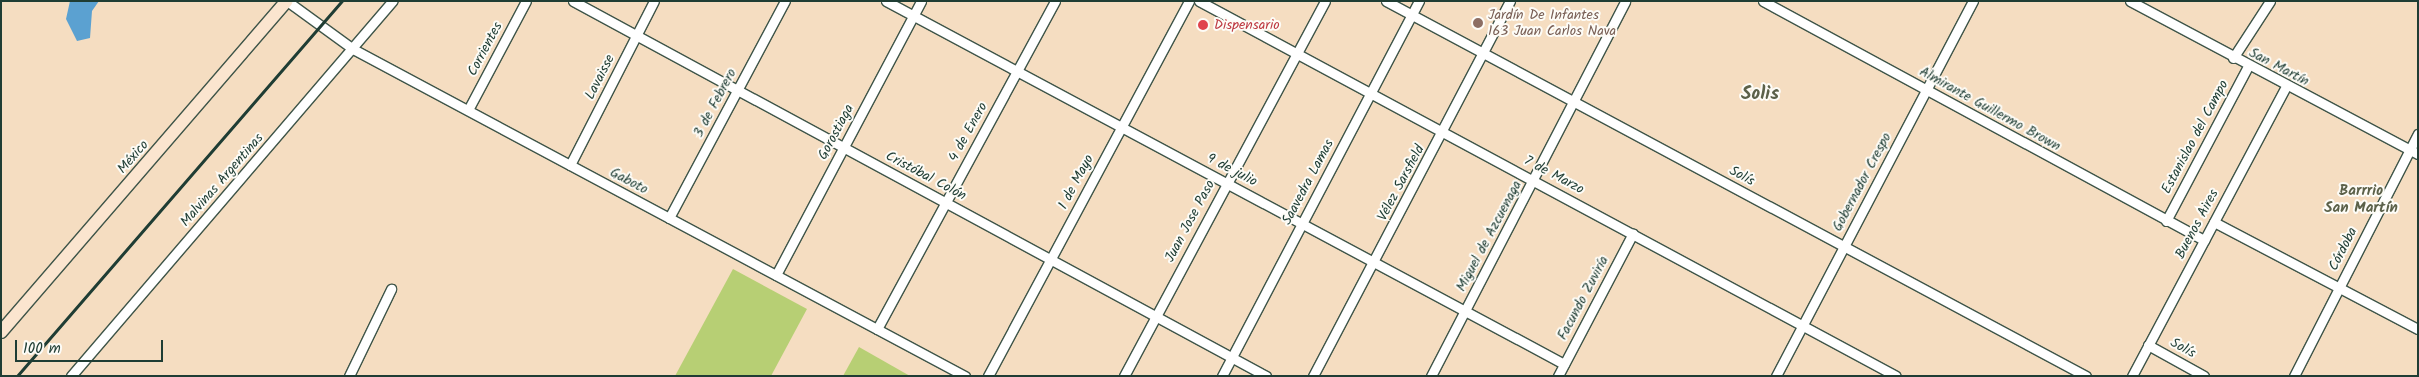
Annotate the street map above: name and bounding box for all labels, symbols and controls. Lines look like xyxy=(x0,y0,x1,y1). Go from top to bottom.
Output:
place label: Jardín De Infantes 163 Juan Carlos Nava xyxy=(1488,7,1616,40)
place label: Dispensario xyxy=(1214,17,1280,33)
marker: Jardín De Infantes 163 Juan Carlos Nava xyxy=(1472,17,1484,29)
marker: Dispensario xyxy=(1196,18,1210,32)
street label: Corrientes xyxy=(464,19,506,79)
street label: San Martín xyxy=(2246,44,2312,90)
street label: Lavaisse xyxy=(582,52,618,102)
street label: Almirante Guillermo Brown xyxy=(1917,63,2063,155)
street label: 3 de Febrero xyxy=(690,66,740,140)
street label: Estanislao del Campo xyxy=(2158,77,2232,197)
district label: Solis xyxy=(1741,84,1779,106)
street label: 4 de Enero xyxy=(945,99,991,165)
street label: Gorostiaga xyxy=(814,101,858,163)
street label: Malvinas Argentinas xyxy=(177,130,267,230)
street label: Gobernador Crespo xyxy=(1829,130,1895,234)
street label: Saavedra Lamas xyxy=(1278,136,1338,228)
street label: México xyxy=(114,137,152,177)
street label: Vélez Sarsfield xyxy=(1374,142,1428,224)
street label: Cristóbal Colón xyxy=(883,148,969,204)
street label: 9 de julio xyxy=(1204,150,1260,190)
street label: 1 de Mayo xyxy=(1055,152,1097,212)
street label: 7 de Marzo xyxy=(1521,152,1587,198)
street label: Solís xyxy=(1726,162,1758,190)
street label: Gaboto xyxy=(607,164,651,198)
street label: Juan Jose Paso xyxy=(1161,177,1219,265)
street label: Miguel de Azcuenaga xyxy=(1453,178,1525,294)
district label: Barrrio San Martín xyxy=(2324,182,2398,217)
street label: Buenos Aires xyxy=(2172,186,2222,262)
street label: Córdoba xyxy=(2325,224,2361,274)
street label: Facundo Zuviría xyxy=(1554,253,1612,343)
scale bar xyxy=(18,330,165,362)
street label: Solís xyxy=(2167,334,2199,362)
text: 100 m xyxy=(23,337,61,361)

